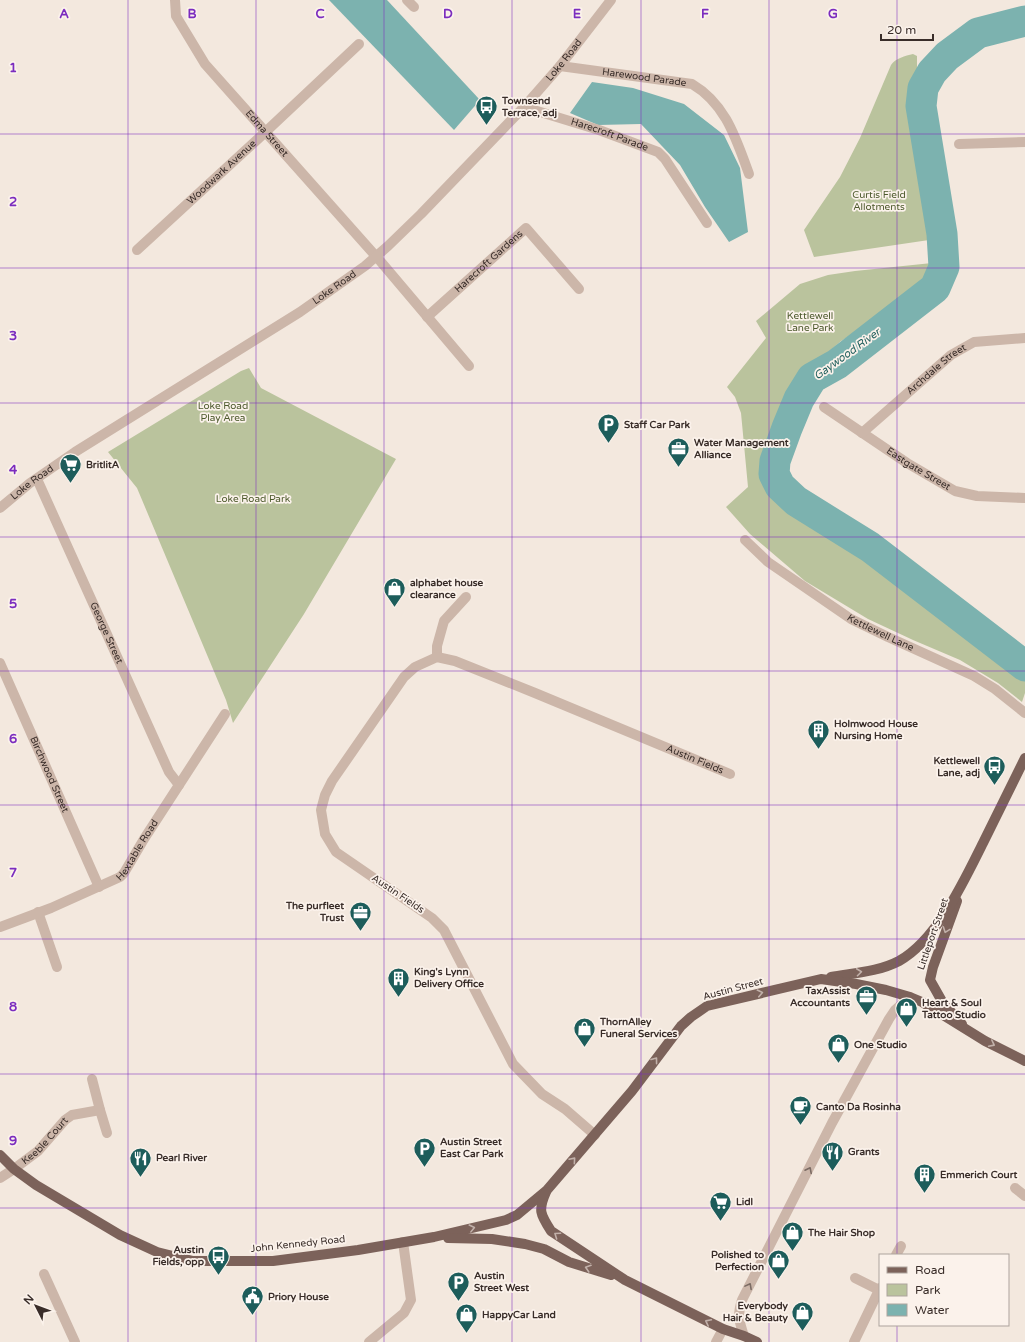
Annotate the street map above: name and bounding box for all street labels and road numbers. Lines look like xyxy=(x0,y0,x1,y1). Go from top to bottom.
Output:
street label: Loke Road xyxy=(543,37,585,84)
street label: Harewood Parade xyxy=(601,66,687,89)
street label: Edma Street xyxy=(243,108,291,159)
street label: Harecroft Parade xyxy=(569,116,650,154)
street label: Woodwark Avenue xyxy=(185,137,259,207)
street label: Harecroft Gardens xyxy=(452,228,525,295)
street label: Loke Road xyxy=(310,268,359,307)
street label: Archdale Street xyxy=(904,342,969,397)
street label: Eastgate Street xyxy=(884,445,953,493)
street label: Loke Road xyxy=(8,463,56,503)
street label: George Street xyxy=(87,600,126,666)
street label: Kettlewell Lane xyxy=(845,612,916,654)
street label: Birchwood Street xyxy=(27,735,71,815)
street label: Austin Fields xyxy=(664,742,726,777)
street label: Hextable Road xyxy=(114,817,161,883)
street label: Austin Fields xyxy=(369,872,427,916)
street label: Littleport Street xyxy=(915,896,951,972)
street label: Austin Street xyxy=(702,975,765,1003)
street label: Keeble Court xyxy=(19,1115,71,1167)
street label: John Kennedy Road xyxy=(250,1233,346,1255)

